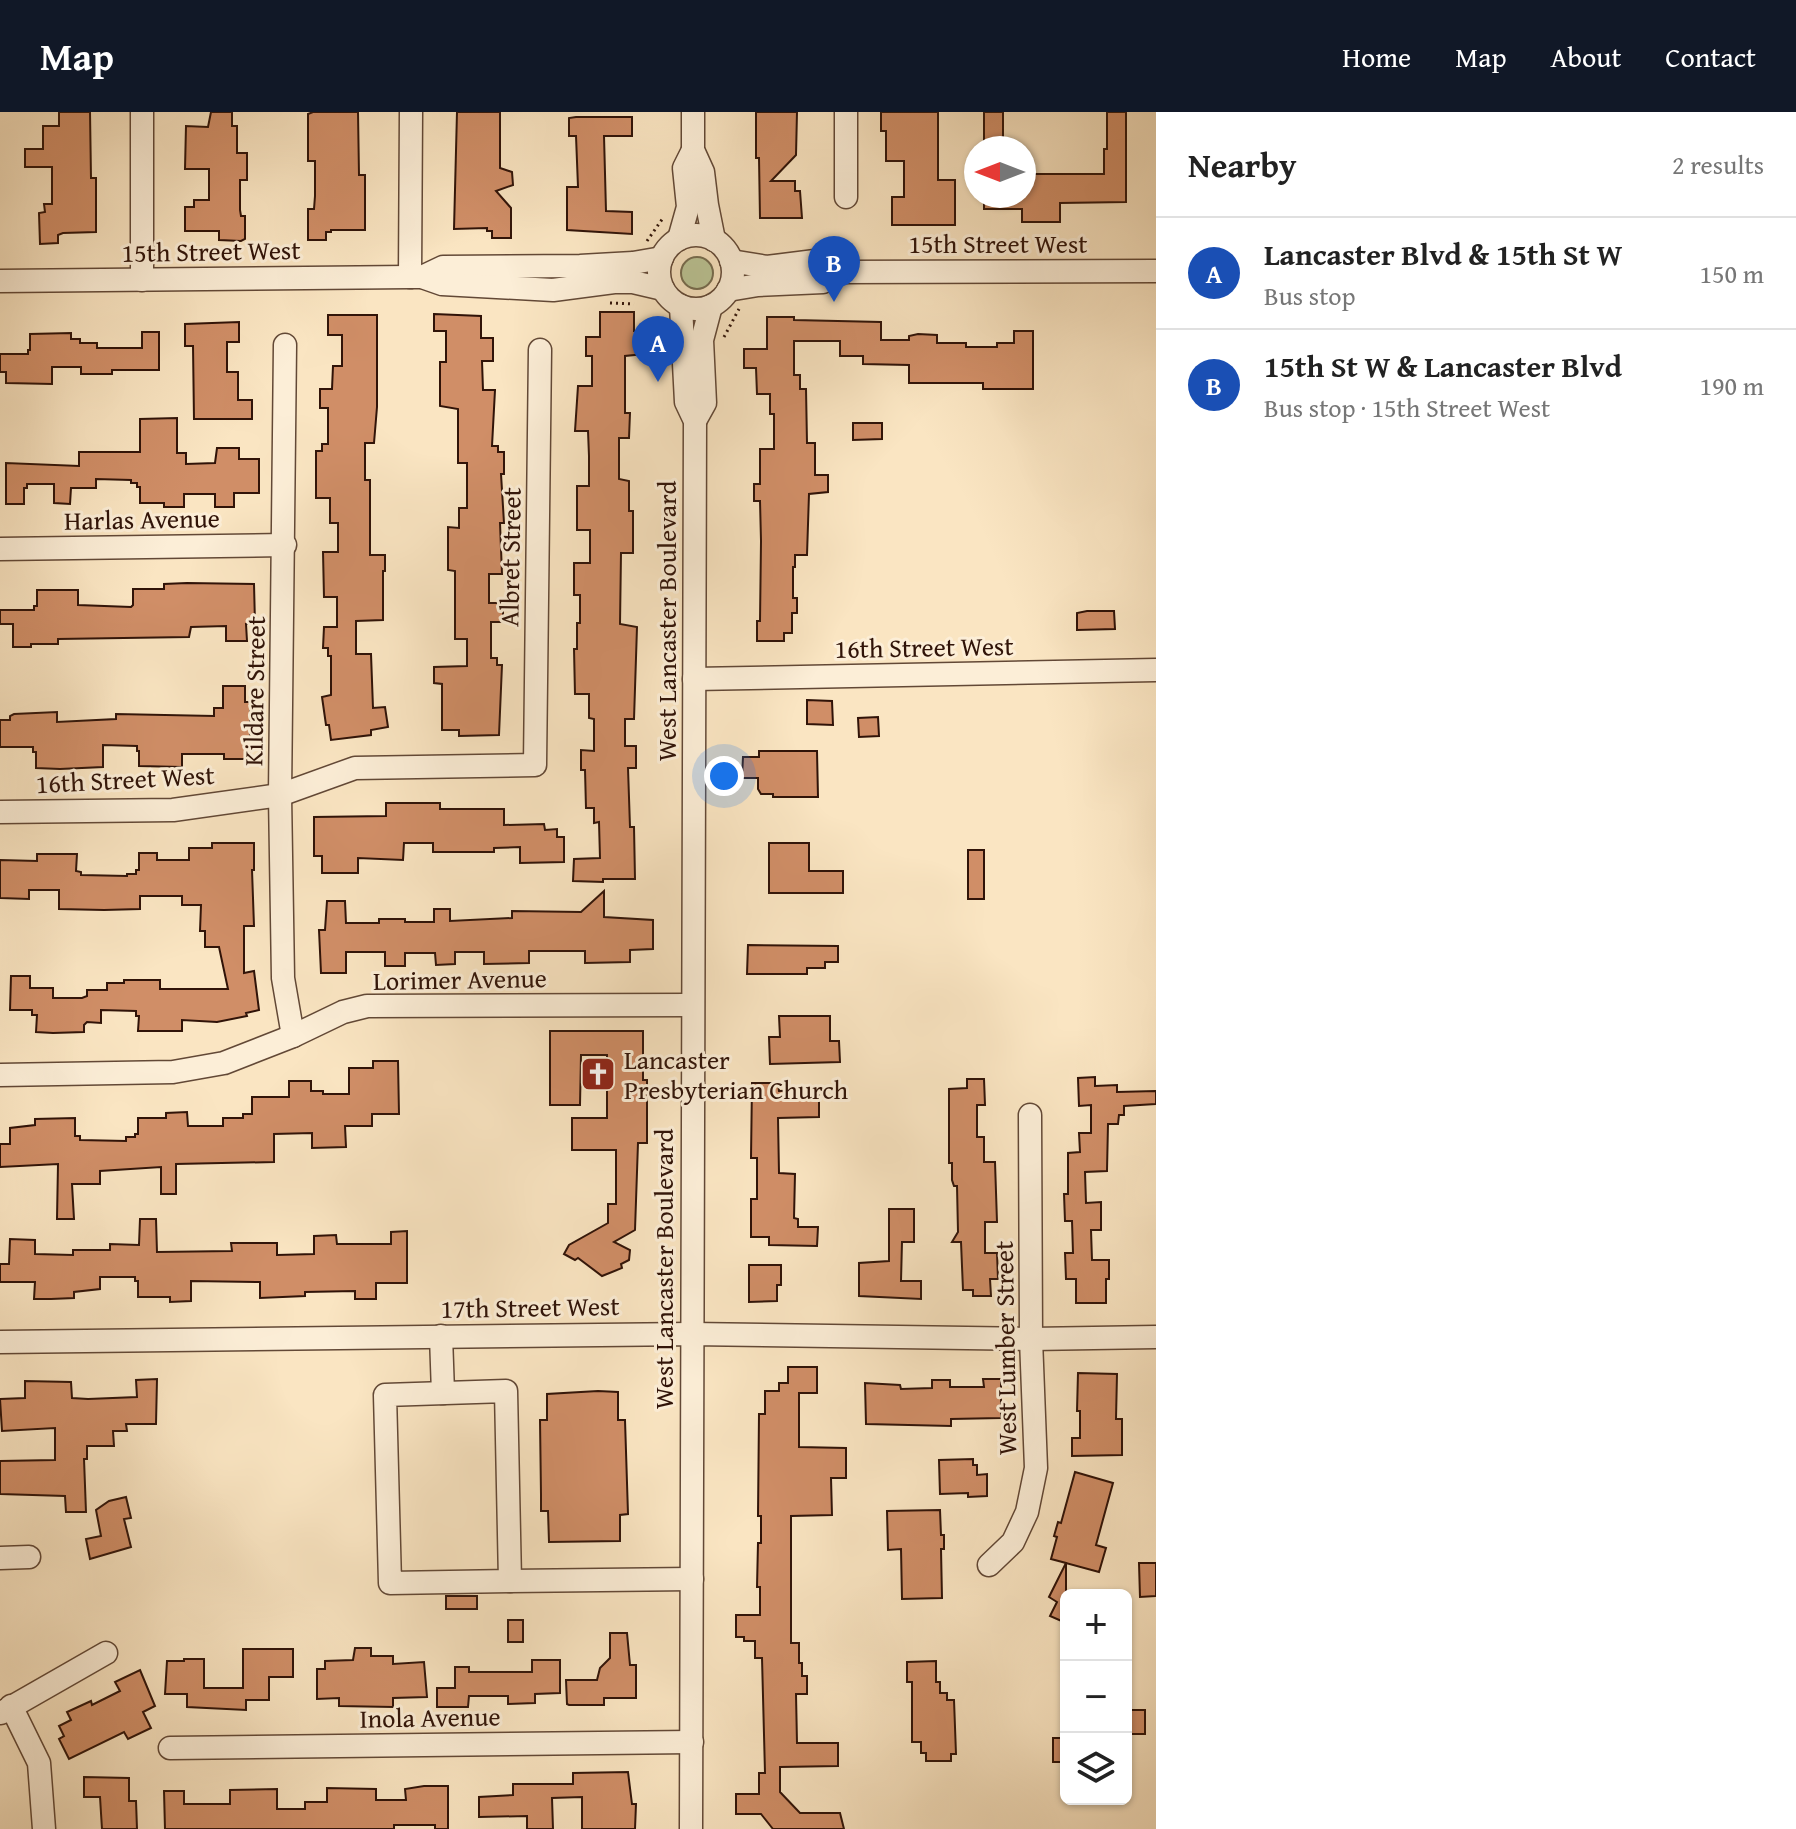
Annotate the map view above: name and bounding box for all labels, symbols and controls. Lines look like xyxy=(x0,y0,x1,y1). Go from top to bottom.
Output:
text: Map xyxy=(40,28,114,84)
text: Home xyxy=(1342,36,1411,77)
text: Map xyxy=(1455,36,1507,77)
text: About xyxy=(1551,36,1621,77)
text: Contact xyxy=(1665,36,1756,77)
north arrow xyxy=(964,136,1036,208)
text: Nearby xyxy=(1188,140,1297,189)
text: 2 results xyxy=(1672,145,1764,184)
street label: 15th Street West xyxy=(909,224,1087,263)
street label: 15th Street West xyxy=(121,230,301,272)
text: Lancaster Blvd & 15th St W xyxy=(1264,232,1622,276)
pin: B xyxy=(808,236,860,302)
text: A xyxy=(1206,254,1222,293)
text: 150 m xyxy=(1699,254,1764,293)
text: Bus stop xyxy=(1264,276,1356,315)
pin: A xyxy=(632,316,684,382)
text: 15th St W & Lancaster Blvd xyxy=(1264,344,1622,388)
text: B xyxy=(1206,366,1222,405)
text: 190 m xyxy=(1699,366,1764,405)
text: Bus stop · 15th Street West xyxy=(1264,388,1550,427)
street label: West Lancaster Boulevard xyxy=(647,481,686,761)
street label: Albret Street xyxy=(489,487,531,627)
street label: Harlas Avenue xyxy=(64,498,220,540)
street label: Kildare Street xyxy=(233,616,275,766)
street label: 16th Street West xyxy=(834,626,1014,668)
street label: 16th Street West xyxy=(35,755,215,803)
your location xyxy=(704,756,744,796)
street label: Lorimer Avenue xyxy=(373,958,547,1000)
place label: Lancaster Presbyterian Church xyxy=(624,1040,848,1109)
church icon: Lancaster Presbyterian Church xyxy=(579,1055,617,1093)
street label: West Lancaster Boulevard xyxy=(644,1129,683,1409)
street label: West Lumber Street xyxy=(984,1240,1026,1456)
street label: 17th Street West xyxy=(440,1286,620,1328)
map controls xyxy=(1060,1589,1132,1805)
button: + xyxy=(1060,1589,1132,1661)
button: − xyxy=(1060,1661,1132,1733)
street label: Inola Avenue xyxy=(359,1696,501,1738)
button: layers xyxy=(1060,1733,1132,1805)

